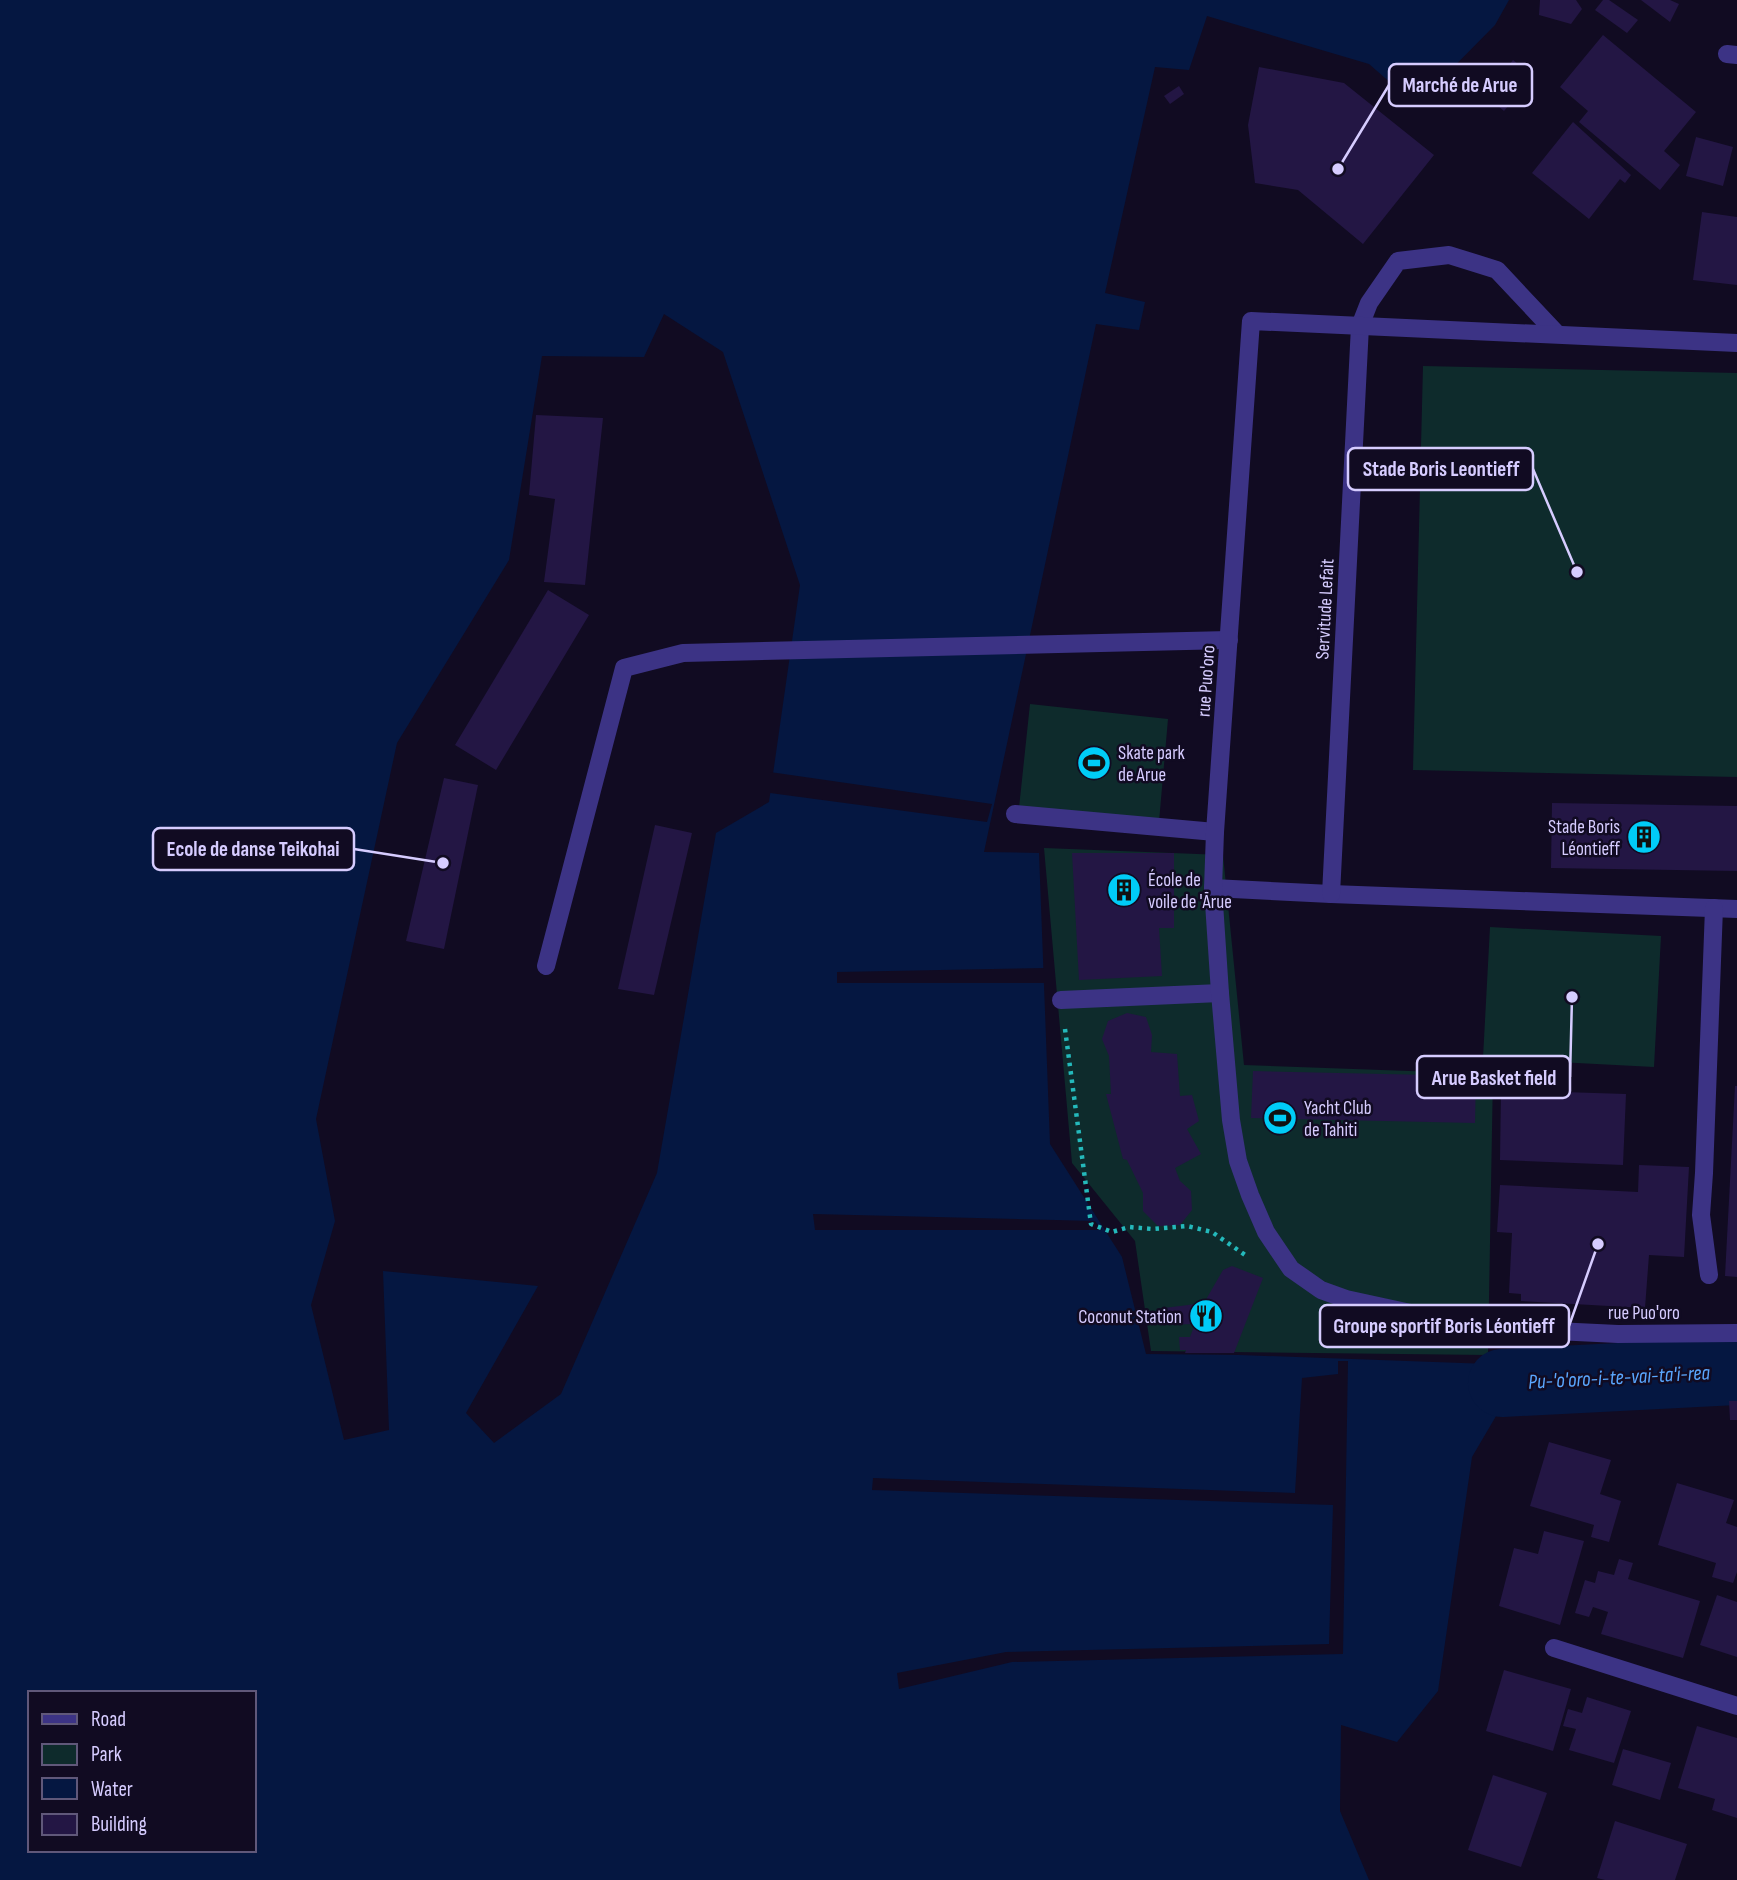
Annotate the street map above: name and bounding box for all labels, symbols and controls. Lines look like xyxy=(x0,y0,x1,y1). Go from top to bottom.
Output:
callout: Marché de Arue xyxy=(1389,64,1532,106)
text: Marché de Arue xyxy=(1403,73,1517,98)
callout: Stade Boris Leontieff xyxy=(1348,448,1533,490)
text: Stade Boris Leontieff xyxy=(1363,457,1520,482)
street label: Servitude Lefait xyxy=(1311,558,1340,660)
street label: rue Puo'oro xyxy=(1193,644,1220,718)
place label: Skate park de Arue xyxy=(1118,742,1186,787)
sports icon: Skate park de Arue xyxy=(1075,744,1113,782)
place label: Stade Boris Léontieff xyxy=(1548,816,1620,861)
building icon: Stade Boris Léontieff xyxy=(1625,818,1663,856)
callout: Ecole de danse Teikohai xyxy=(153,828,354,870)
text: Ecole de danse Teikohai xyxy=(166,837,340,862)
place label: École de voile de 'Ārue xyxy=(1148,869,1232,914)
building icon: École de voile de 'Ārue xyxy=(1105,871,1143,909)
callout: Arue Basket field xyxy=(1417,1056,1570,1098)
text: Arue Basket field xyxy=(1431,1066,1556,1091)
place label: Yacht Club de Tahiti xyxy=(1304,1097,1372,1142)
sports icon: Yacht Club de Tahiti xyxy=(1261,1099,1299,1137)
restaurant icon: Coconut Station xyxy=(1187,1297,1225,1335)
street label: rue Puo'oro xyxy=(1608,1302,1680,1325)
callout: Groupe sportif Boris Léontieff xyxy=(1320,1305,1569,1347)
place label: Coconut Station xyxy=(1078,1306,1182,1329)
text: Groupe sportif Boris Léontieff xyxy=(1333,1314,1556,1339)
water label: Pu-'o'oro-i-te-vai-ta'i-rea xyxy=(1527,1360,1711,1395)
legend xyxy=(28,1691,256,1852)
text: Road xyxy=(91,1707,126,1732)
text: Park xyxy=(91,1742,122,1767)
text: Water xyxy=(91,1777,133,1802)
text: Building xyxy=(91,1812,147,1837)

